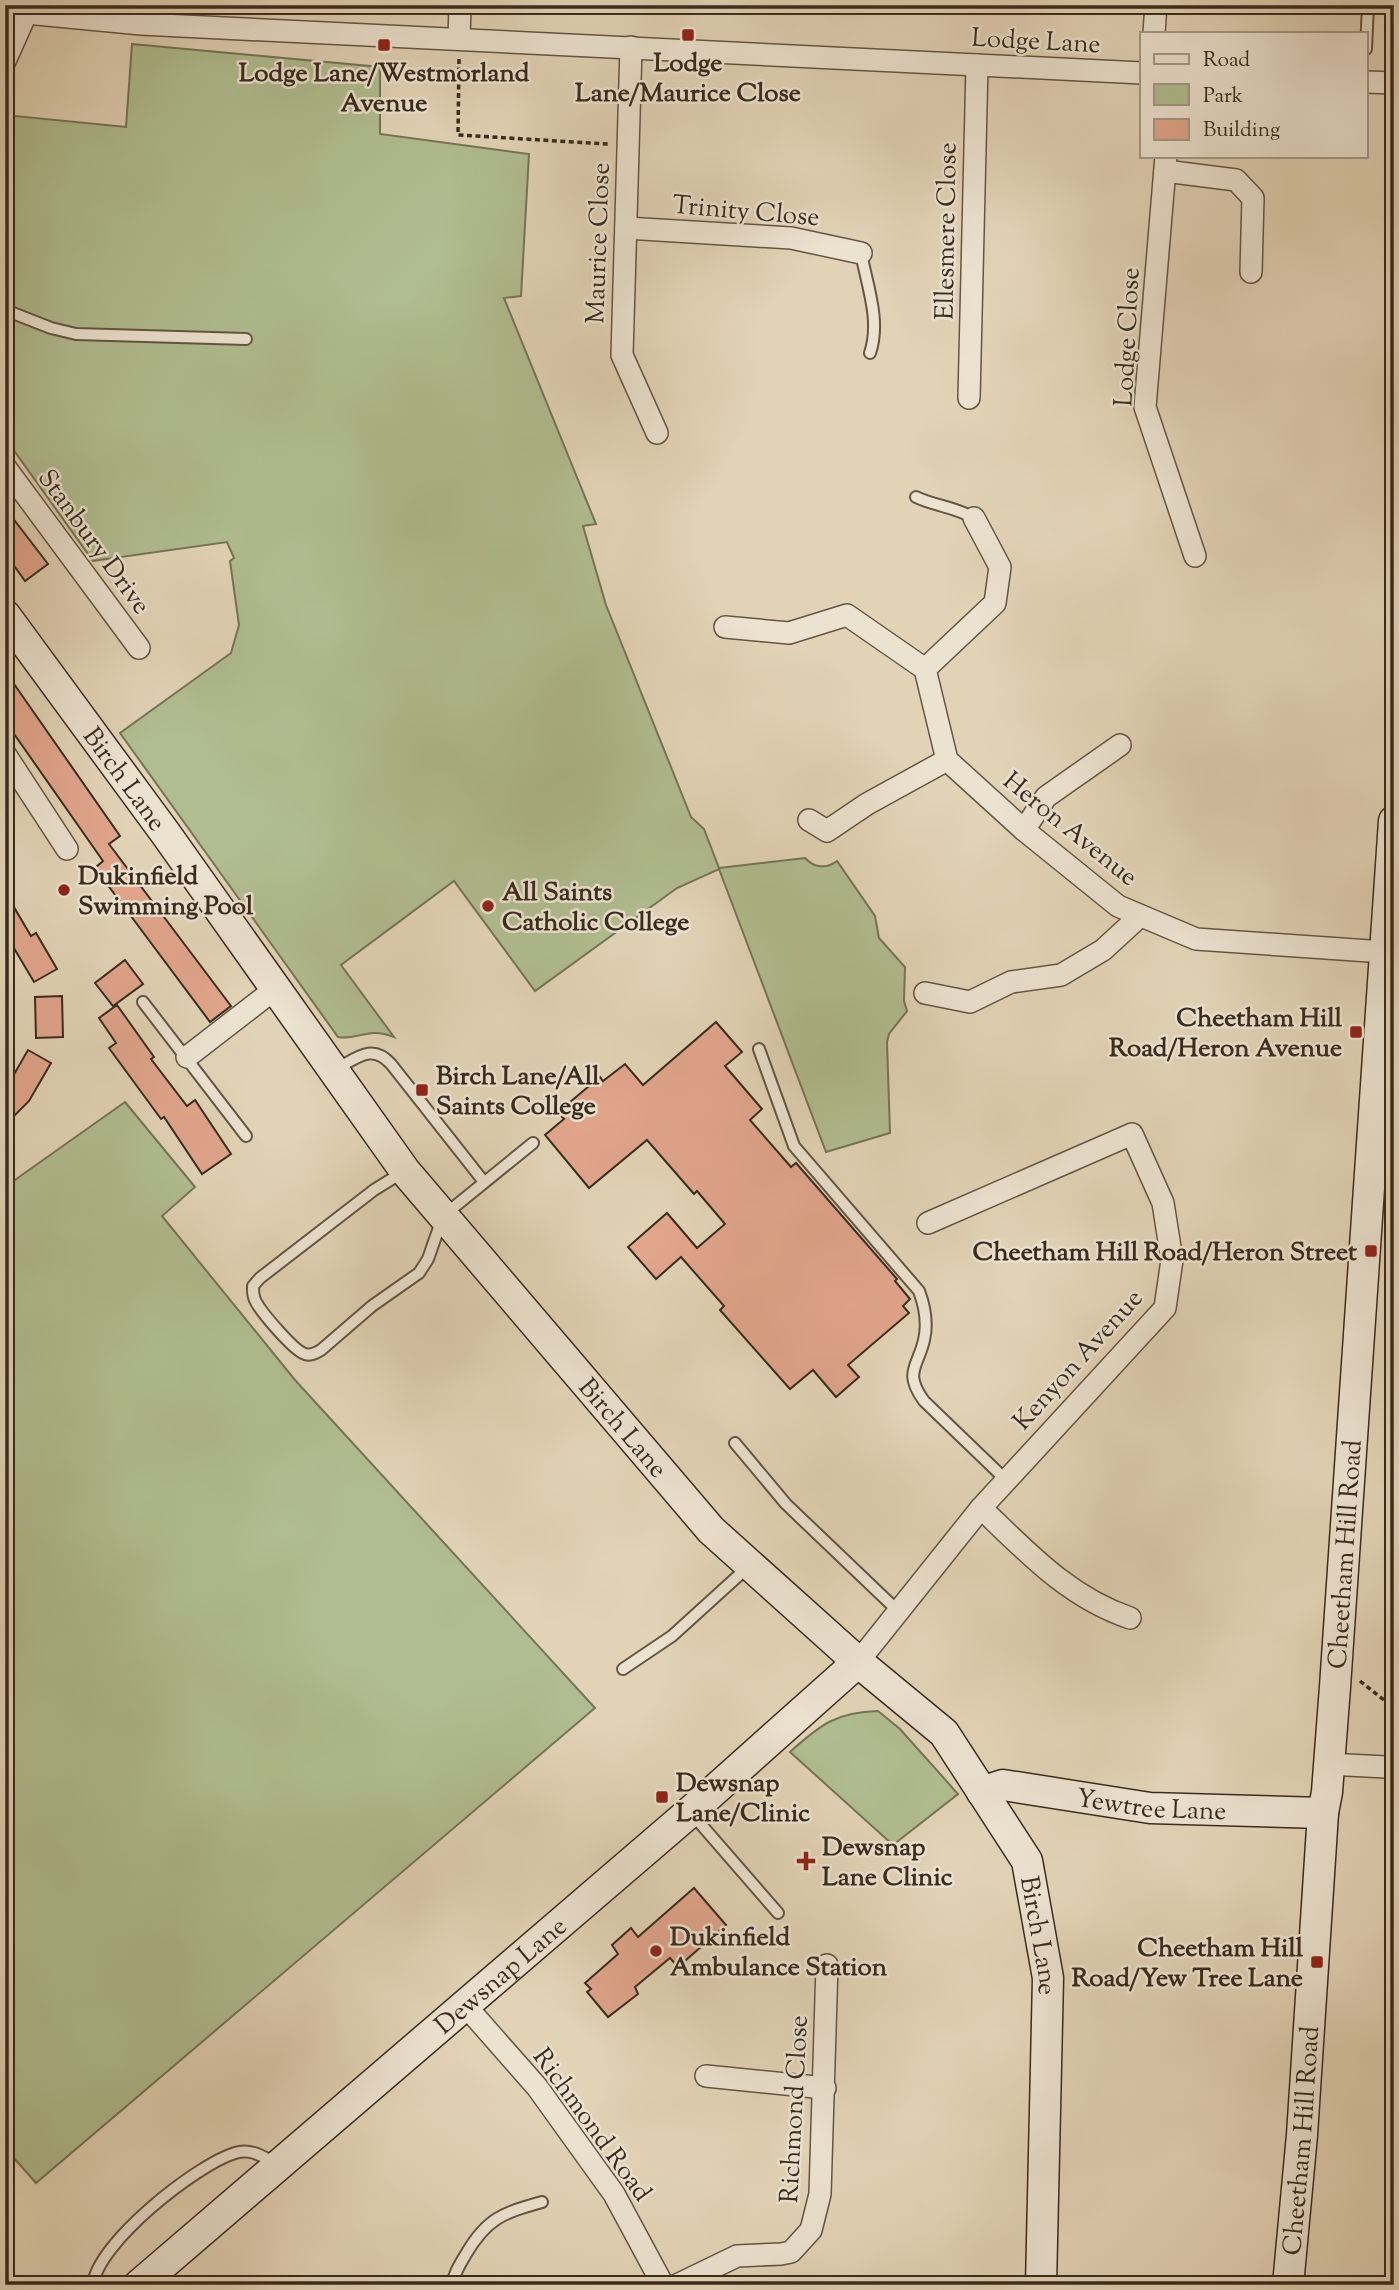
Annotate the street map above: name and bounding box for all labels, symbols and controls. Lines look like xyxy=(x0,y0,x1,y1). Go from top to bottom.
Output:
street label: Lodge Lane xyxy=(970,21,1101,64)
marker: Lodge Lane/Maurice Close xyxy=(680,27,696,43)
legend xyxy=(1140,32,1368,158)
marker: Lodge Lane/Westmorland Avenue xyxy=(376,37,392,53)
place label: Lodge Lane/Maurice Close xyxy=(575,46,801,113)
text: Road xyxy=(1203,46,1250,76)
place label: Lodge Lane/Westmorland Avenue xyxy=(239,56,530,123)
text: Park xyxy=(1203,82,1244,112)
text: Building xyxy=(1203,116,1280,146)
street label: Ellesmere Close xyxy=(927,142,968,320)
street label: Maurice Close xyxy=(578,162,621,324)
street label: Trinity Close xyxy=(671,188,821,237)
street label: Lodge Close xyxy=(1106,267,1151,408)
street label: Stanbury Drive xyxy=(28,462,158,623)
street label: Birch Lane xyxy=(73,720,174,840)
street label: Heron Avenue xyxy=(994,764,1145,896)
place label: Dukinfield Swimming Pool xyxy=(78,859,254,926)
place label: All Saints Catholic College xyxy=(502,875,689,942)
marker: Dukinfield Swimming Pool xyxy=(56,882,72,898)
marker: All Saints Catholic College xyxy=(480,898,496,914)
place label: Cheetham Hill Road/Heron Avenue xyxy=(1109,1001,1343,1068)
marker: Cheetham Hill Road/Heron Avenue xyxy=(1348,1024,1364,1040)
place label: Birch Lane/All Saints College xyxy=(436,1059,600,1126)
marker: Birch Lane/All Saints College xyxy=(414,1082,430,1098)
place label: Cheetham Hill Road/Heron Street xyxy=(973,1235,1357,1272)
marker: Cheetham Hill Road/Heron Street xyxy=(1363,1243,1379,1259)
street label: Kenyon Avenue xyxy=(1005,1282,1152,1440)
street label: Birch Lane xyxy=(568,1371,675,1487)
street label: Cheetham Hill Road xyxy=(1320,1438,1373,1670)
place label: Dewsnap Lane/Clinic xyxy=(676,1766,810,1833)
street label: Yewtree Lane xyxy=(1073,1781,1227,1831)
marker: Dewsnap Lane/Clinic xyxy=(654,1789,670,1805)
place label: Dewsnap Lane Clinic xyxy=(822,1830,953,1897)
marker: Dewsnap Lane Clinic xyxy=(796,1851,816,1871)
street label: Birch Lane xyxy=(1009,1873,1065,1996)
street label: Dewsnap Lane xyxy=(428,1909,576,2044)
place label: Dukinfield Ambulance Station xyxy=(670,1920,888,1987)
place label: Cheetham Hill Road/Yew Tree Lane xyxy=(1071,1931,1304,1998)
marker: Dukinfield Ambulance Station xyxy=(648,1943,664,1959)
marker: Cheetham Hill Road/Yew Tree Lane xyxy=(1309,1954,1325,1970)
street label: Richmond Close xyxy=(772,2014,819,2204)
street label: Cheetham Hill Road xyxy=(1275,2025,1330,2257)
street label: Richmond Road xyxy=(523,2041,660,2210)

